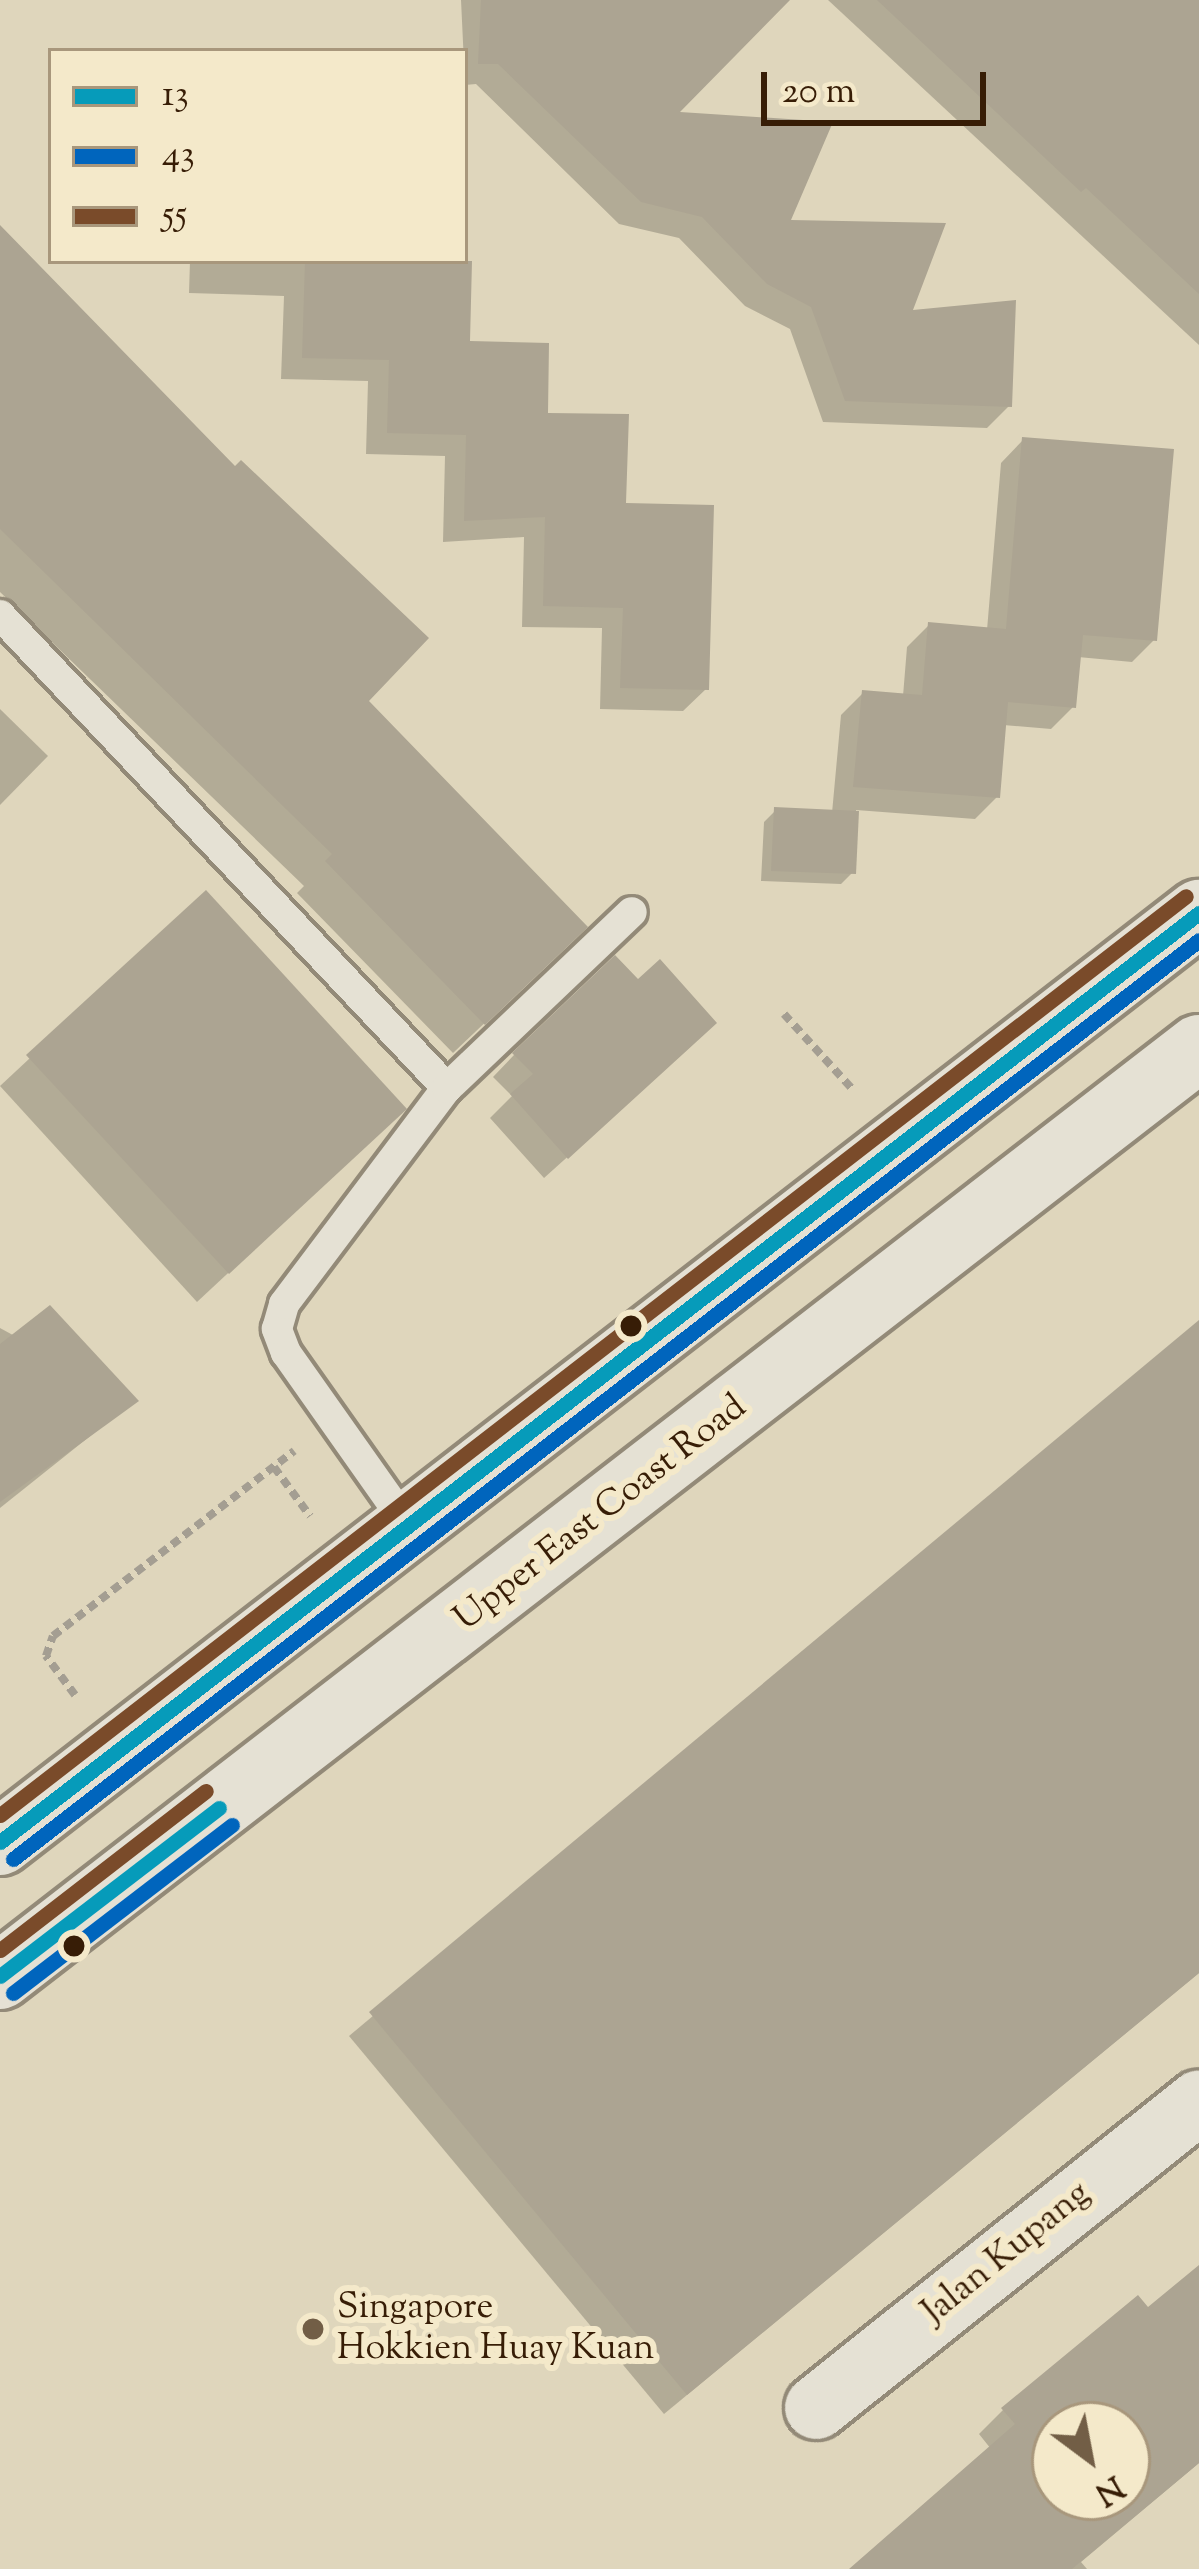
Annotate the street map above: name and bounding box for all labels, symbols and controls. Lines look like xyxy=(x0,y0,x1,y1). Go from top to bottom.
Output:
legend xyxy=(48,48,468,264)
scale bar xyxy=(767,48,992,122)
text: 20 m xyxy=(782,67,855,119)
text: 13 xyxy=(162,70,189,122)
text: 43 xyxy=(162,130,195,182)
text: 55 xyxy=(162,190,187,242)
unlabelled marker xyxy=(620,1315,642,1337)
street label: Upper East Coast Road xyxy=(446,1387,756,1641)
unlabelled marker xyxy=(63,1935,85,1957)
street label: Jalan Kupang xyxy=(914,2173,1100,2335)
place label: Singapore Hokkien Huay Kuan xyxy=(337,2286,654,2371)
marker: Singapore Hokkien Huay Kuan xyxy=(300,2316,326,2342)
north arrow xyxy=(1031,2401,1151,2521)
text: N xyxy=(1085,2462,1132,2516)

